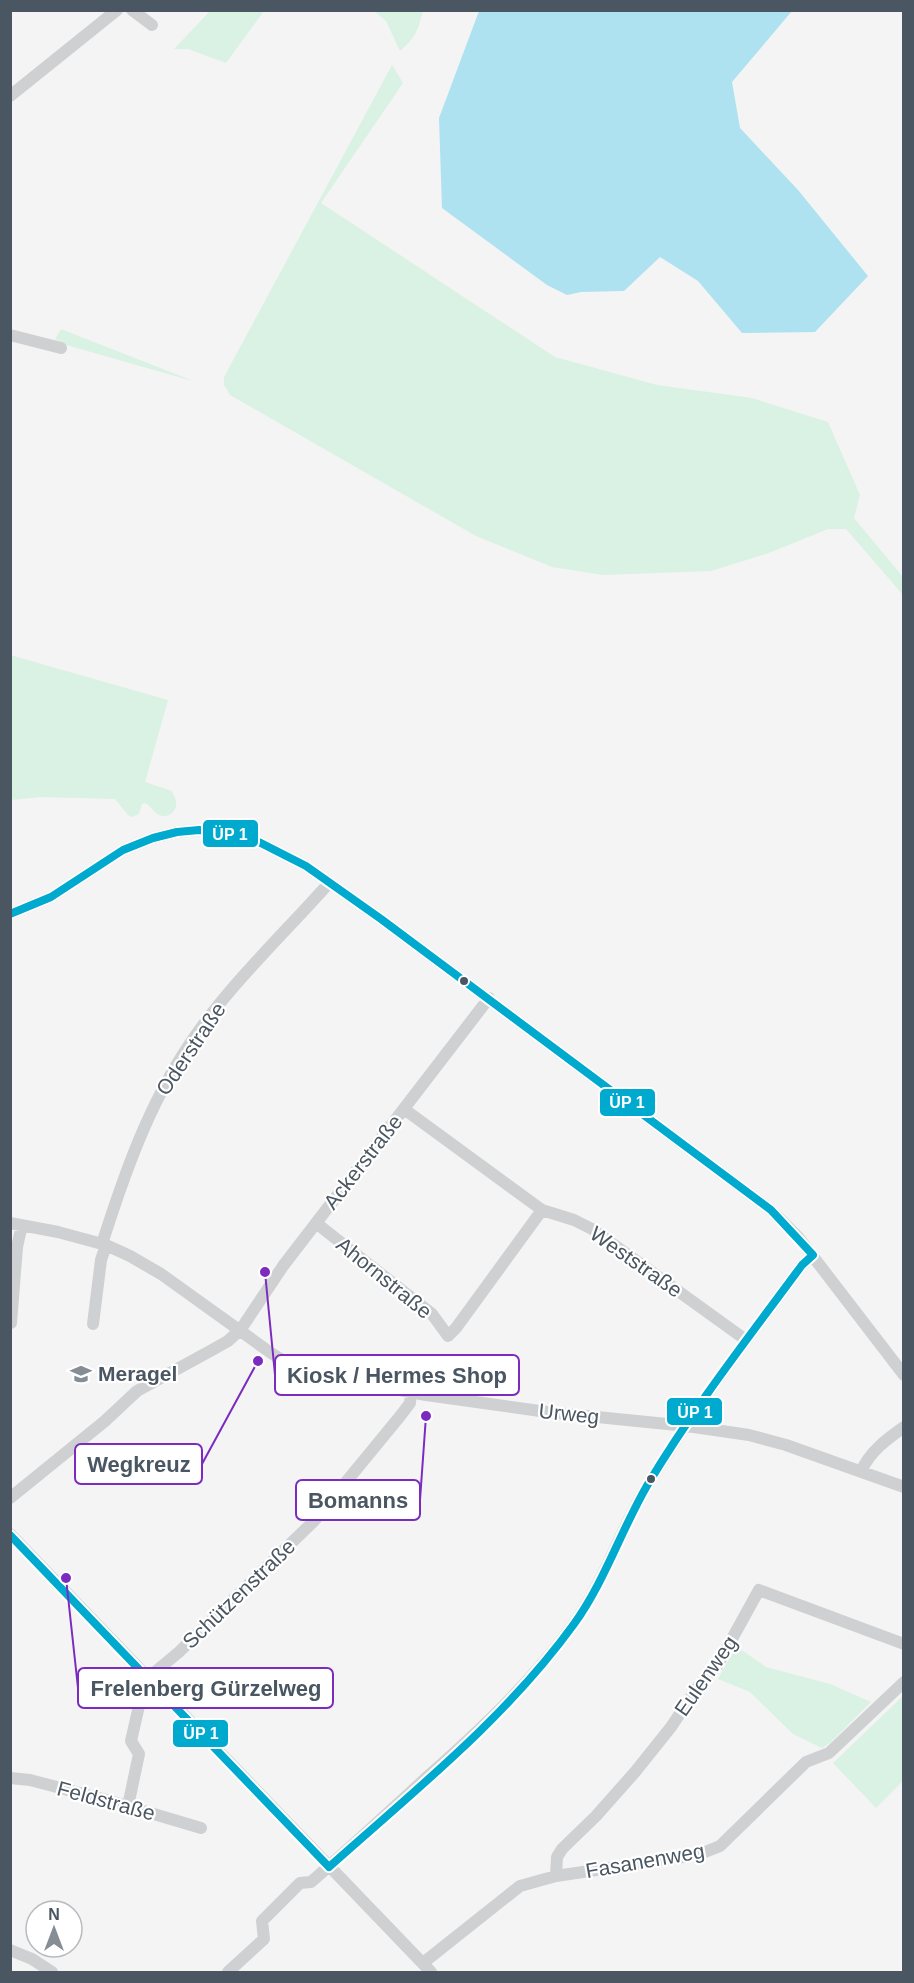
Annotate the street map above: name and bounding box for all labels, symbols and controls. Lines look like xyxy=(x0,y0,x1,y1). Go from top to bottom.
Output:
line badge: ÜP 1 xyxy=(202,819,259,848)
text: ÜP 1 xyxy=(212,825,248,843)
unlabelled marker xyxy=(458,975,470,987)
street label: Oderstraße xyxy=(151,998,230,1099)
line badge: ÜP 1 xyxy=(599,1088,656,1117)
text: ÜP 1 xyxy=(609,1093,645,1111)
street label: Ackerstraße xyxy=(319,1110,407,1213)
street label: Weststraße xyxy=(586,1221,687,1302)
street label: Ahornstraße xyxy=(332,1232,436,1323)
callout: Kiosk / Hermes Shop xyxy=(275,1355,519,1395)
school or university icon: Meragel xyxy=(69,1362,93,1386)
place label: Meragel xyxy=(98,1362,177,1385)
text: Kiosk / Hermes Shop xyxy=(287,1363,507,1388)
line badge: ÜP 1 xyxy=(666,1397,723,1426)
street label: Urweg xyxy=(538,1399,600,1428)
text: ÜP 1 xyxy=(677,1403,713,1421)
callout: Wegkreuz xyxy=(75,1444,202,1484)
text: Wegkreuz xyxy=(87,1452,191,1477)
unlabelled marker xyxy=(645,1473,657,1485)
callout: Bomanns xyxy=(296,1480,420,1520)
text: Bomanns xyxy=(308,1488,408,1513)
street label: Schützenstraße xyxy=(178,1534,300,1653)
street label: Eulenweg xyxy=(670,1631,741,1720)
callout: Frelenberg Gürzelweg xyxy=(78,1668,333,1708)
text: Frelenberg Gürzelweg xyxy=(90,1676,322,1701)
line badge: ÜP 1 xyxy=(172,1719,229,1748)
text: ÜP 1 xyxy=(183,1724,219,1742)
street label: Feldstraße xyxy=(55,1776,158,1825)
street label: Fasanenweg xyxy=(584,1839,706,1882)
north arrow xyxy=(24,1899,84,1959)
text: N xyxy=(48,1906,60,1923)

